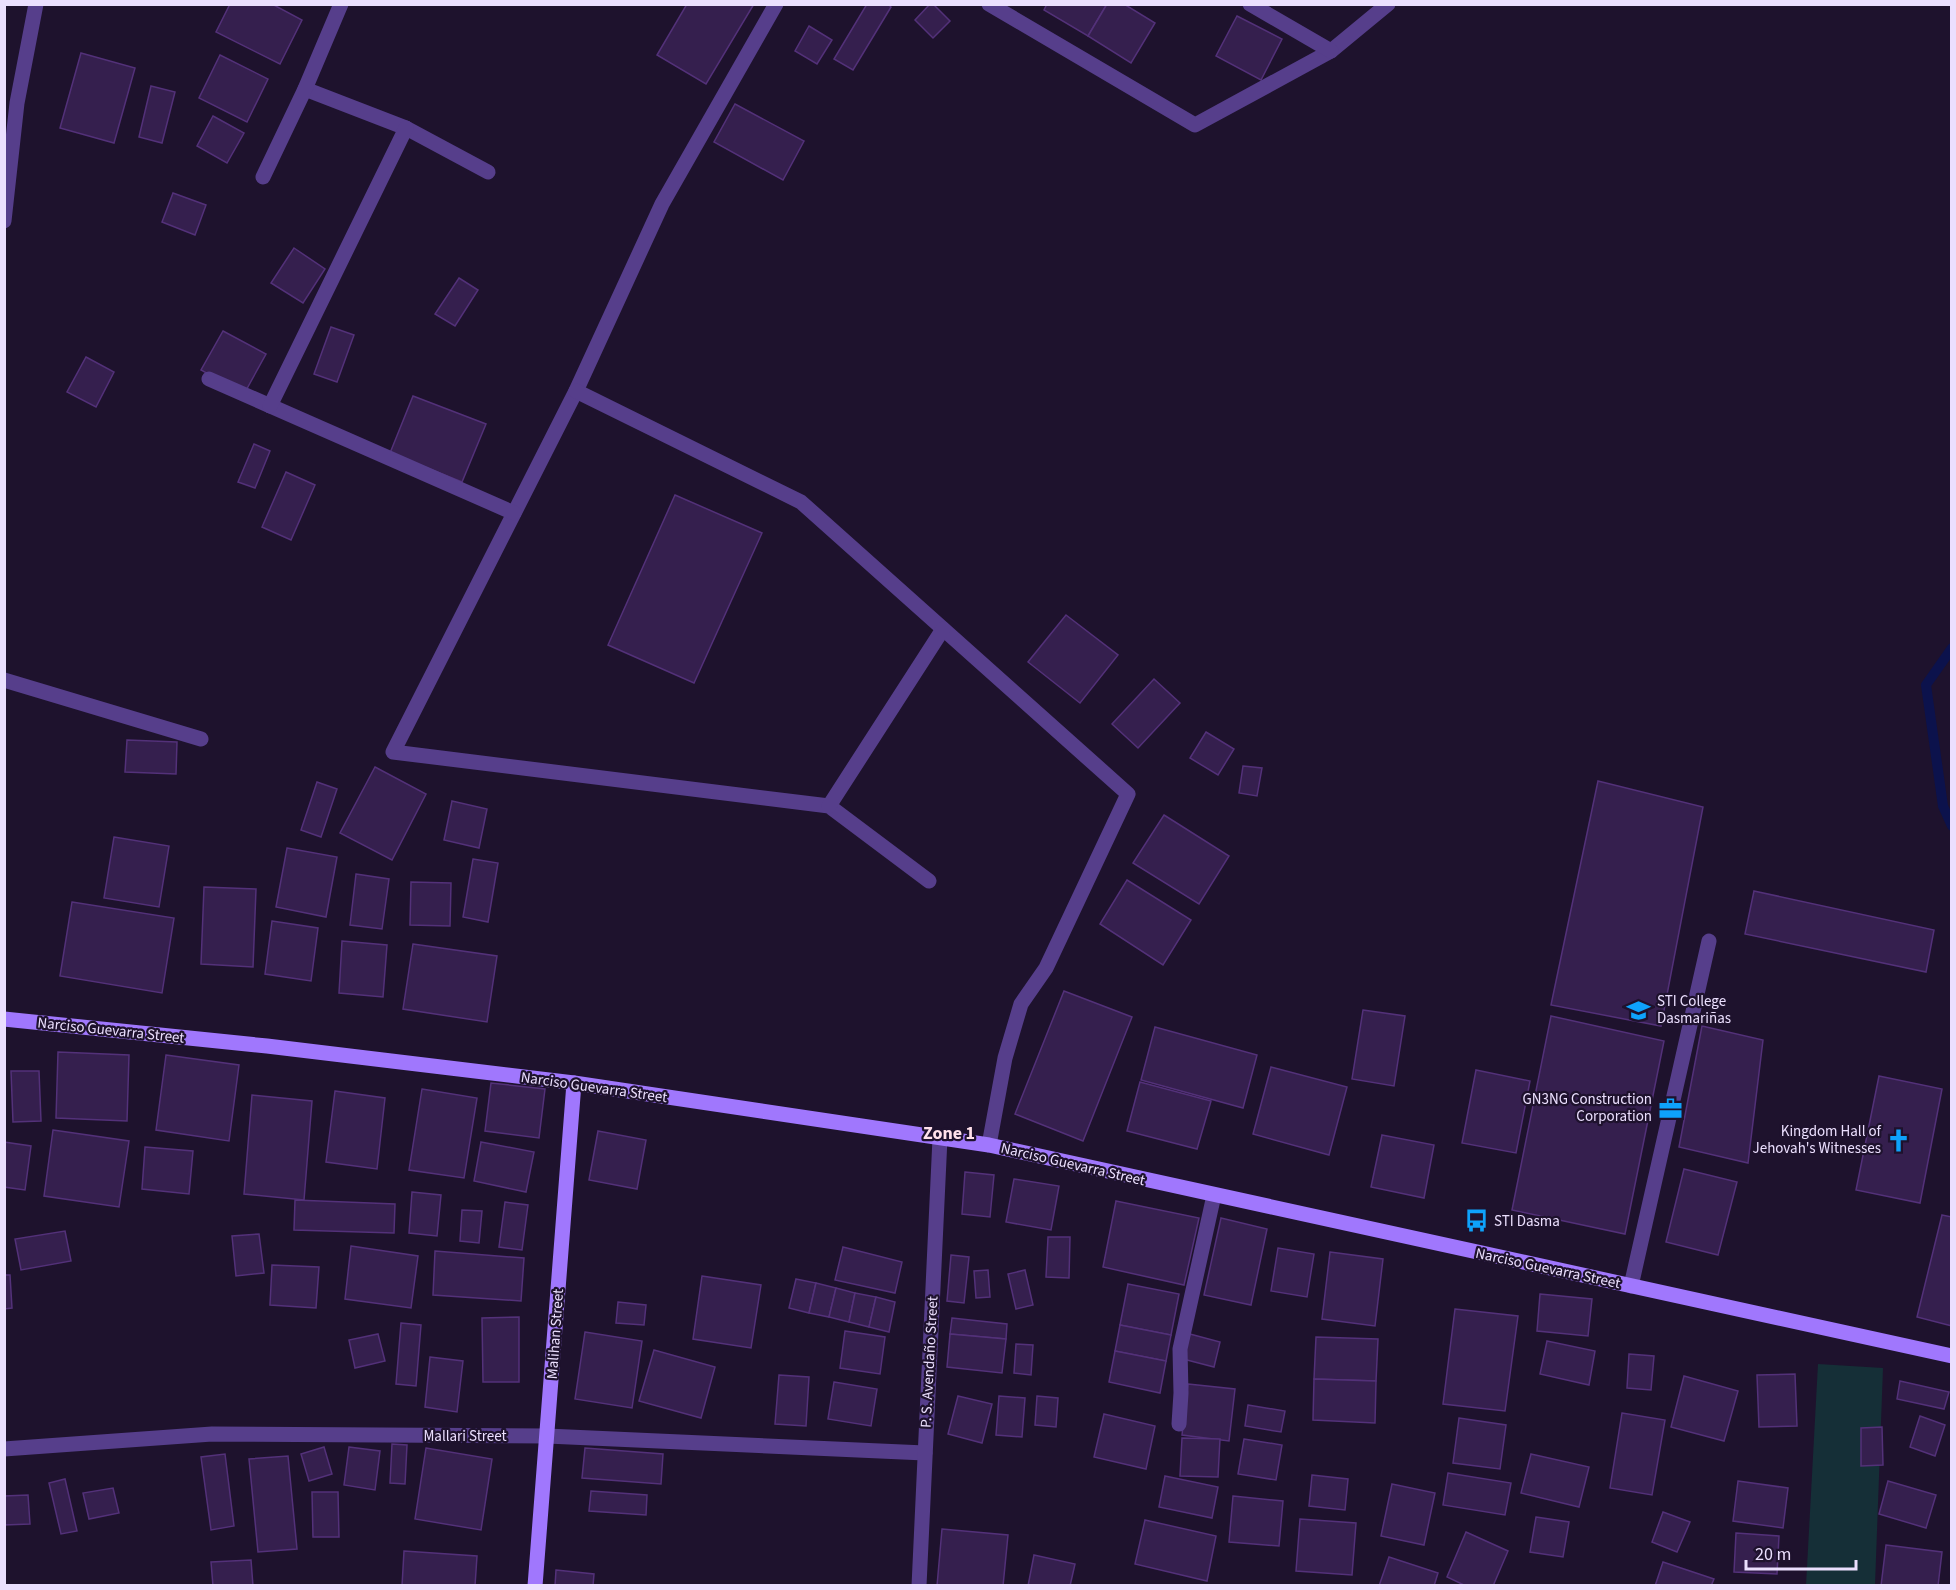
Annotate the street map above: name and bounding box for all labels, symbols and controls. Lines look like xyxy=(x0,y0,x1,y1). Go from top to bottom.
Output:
place label: STI College Dasmariñas xyxy=(1657,991,1731,1029)
school or university icon: STI College Dasmariñas xyxy=(1626,997,1652,1023)
street label: Narciso Guevarra Street xyxy=(36,1012,185,1049)
street label: Narciso Guevarra Street xyxy=(519,1067,669,1108)
place label: GN3NG Construction Corporation xyxy=(1523,1089,1652,1127)
office icon: GN3NG Construction Corporation xyxy=(1657,1095,1683,1121)
district label: Zone 1 xyxy=(923,1121,975,1146)
place label: Kingdom Hall of Jehovah's Witnesses xyxy=(1753,1121,1882,1159)
church icon: Kingdom Hall of Jehovah's Witnesses xyxy=(1886,1127,1912,1153)
street label: Narciso Guevarra Street xyxy=(999,1138,1147,1191)
bus stop icon: STI Dasma xyxy=(1463,1208,1489,1234)
place label: STI Dasma xyxy=(1494,1211,1560,1232)
street label: Narciso Guevarra Street xyxy=(1473,1243,1622,1294)
street label: Malihan Street xyxy=(542,1288,569,1380)
street label: P. S. Avendaño Street xyxy=(916,1296,943,1428)
street label: Mallari Street xyxy=(423,1426,507,1447)
scale bar xyxy=(1746,1533,1856,1571)
text: 20 m xyxy=(1755,1542,1791,1567)

